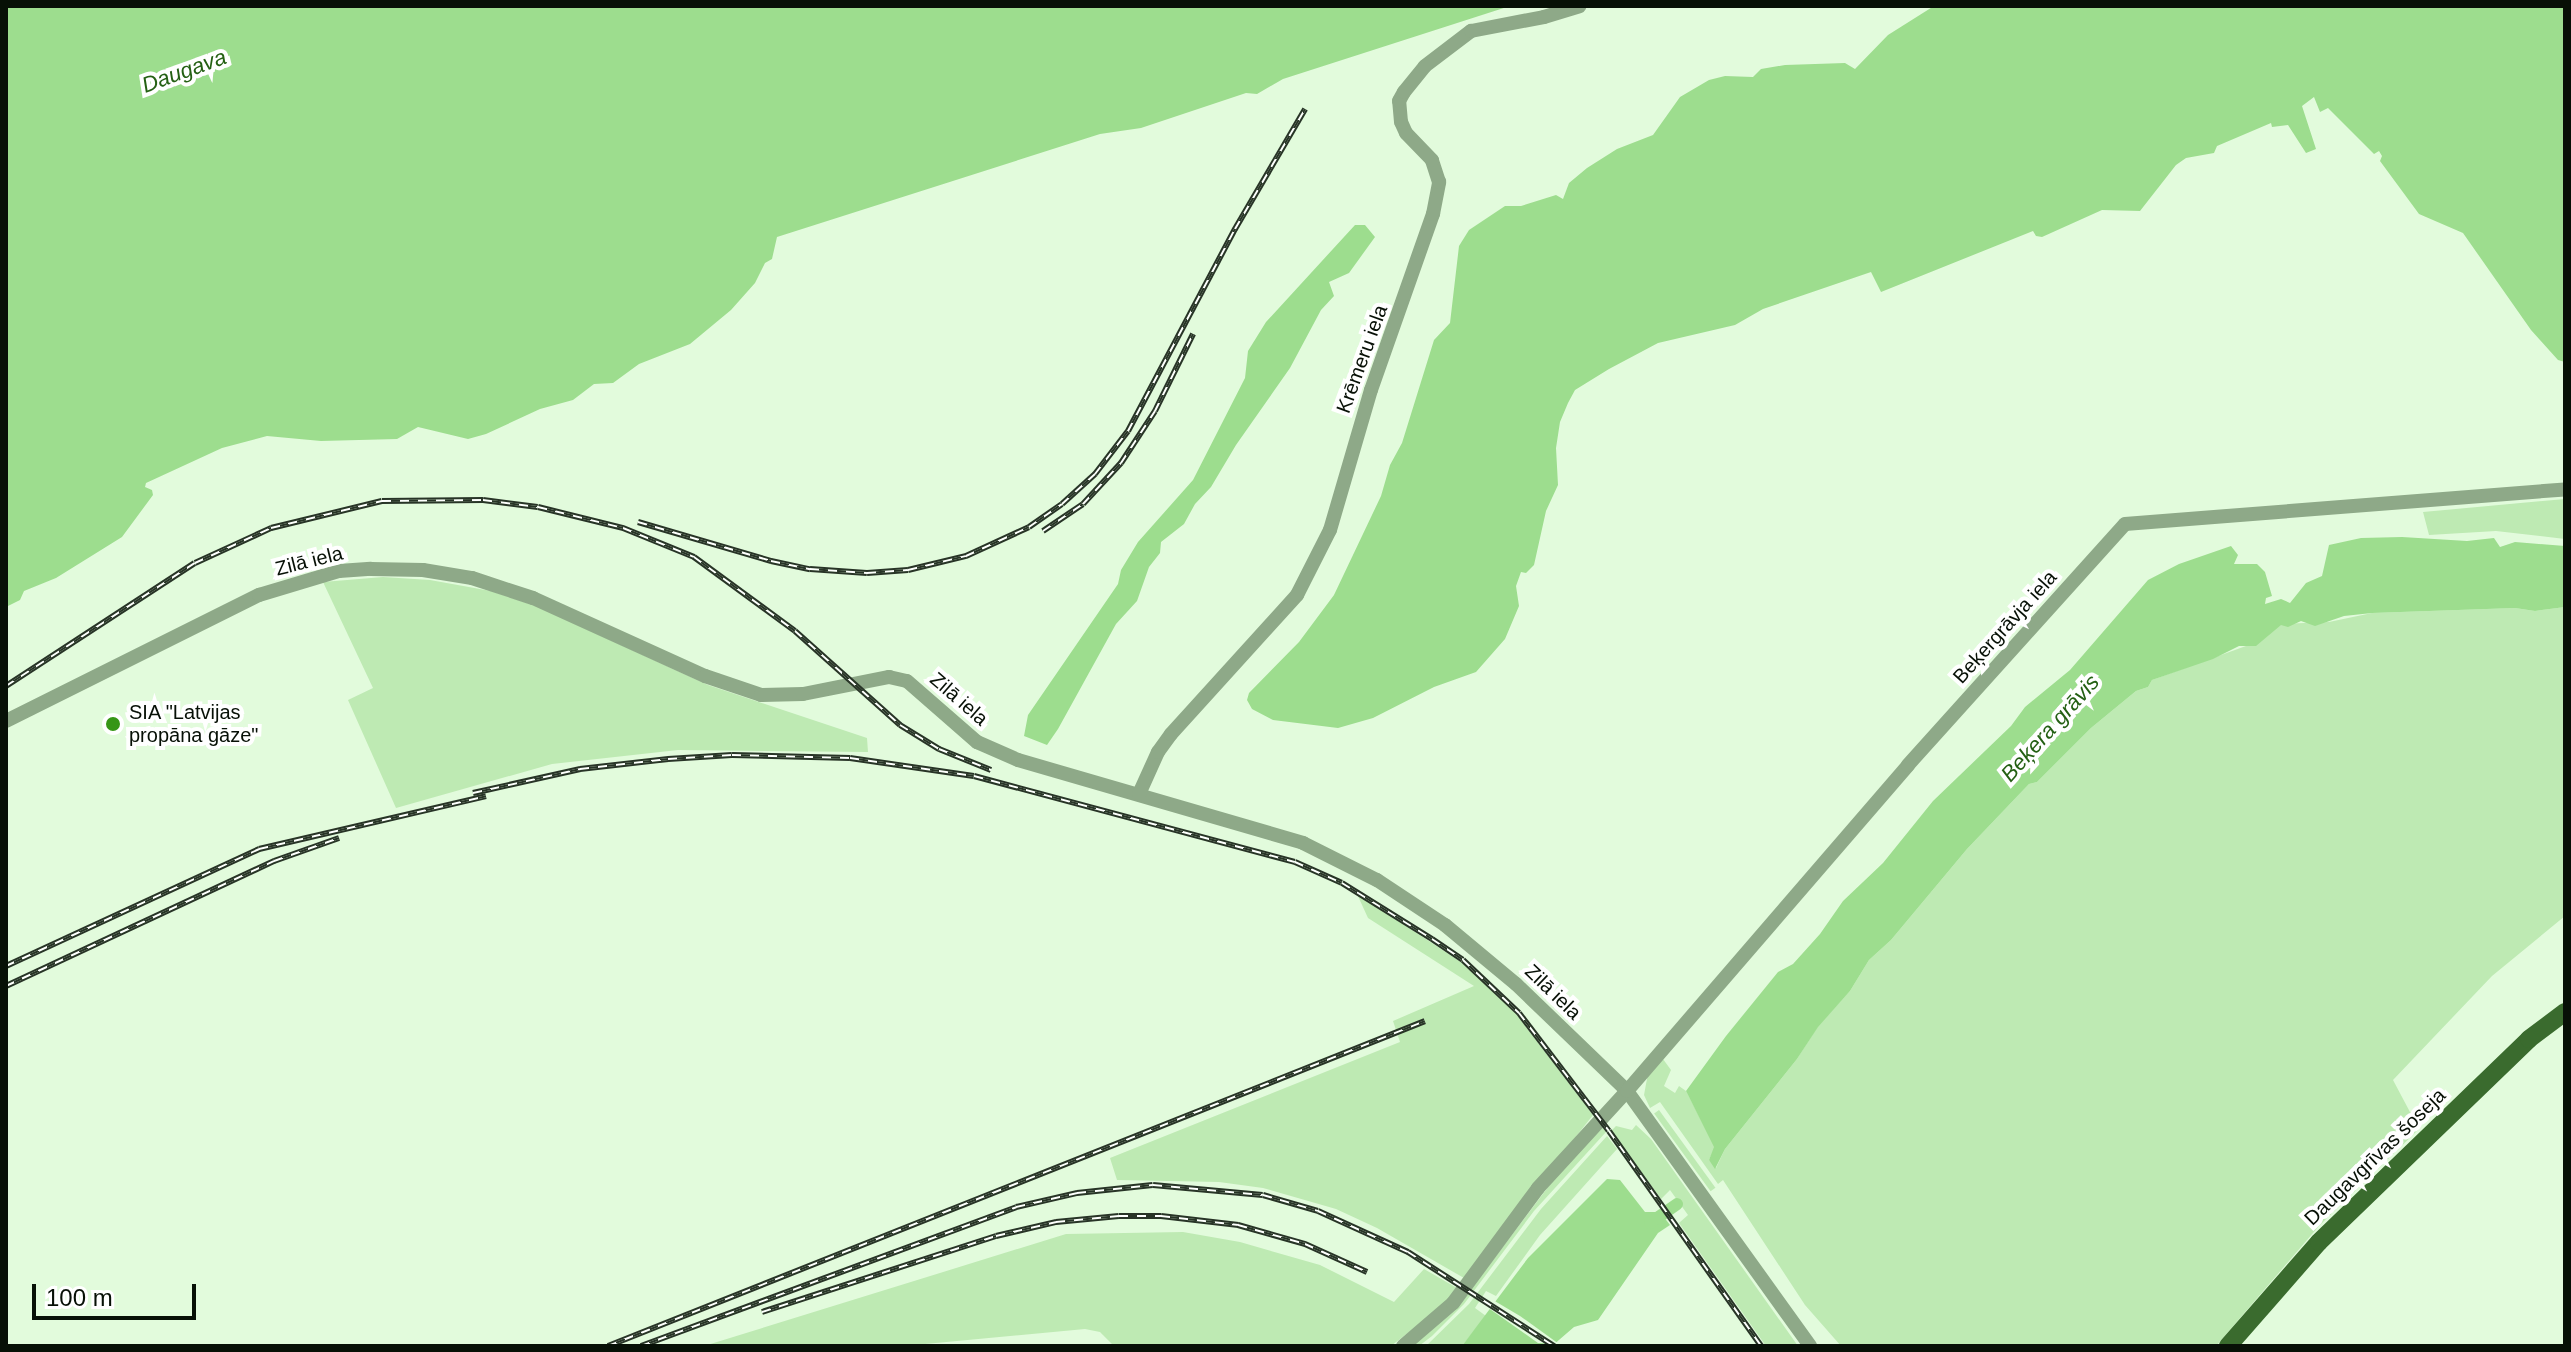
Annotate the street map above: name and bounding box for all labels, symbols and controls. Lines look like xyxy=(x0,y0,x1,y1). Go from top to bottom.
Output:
water label: Daugava xyxy=(138,44,230,98)
street label: Krēmeru iela xyxy=(1331,302,1393,416)
street label: Zilā iela xyxy=(273,541,345,581)
street label: Beķergrāvja iela xyxy=(1948,566,2062,688)
street label: Zilā iela xyxy=(925,667,993,731)
water label: Beķera grāvis xyxy=(1995,669,2105,787)
place label: SIA "Latvijas propāna gāze" xyxy=(129,700,258,747)
marker: SIA "Latvijas propāna gāze" xyxy=(104,715,122,733)
street label: Zilā iela xyxy=(1520,959,1586,1025)
street label: Daugavgrīvas šoseja xyxy=(2299,1083,2451,1231)
scale bar xyxy=(36,1268,200,1318)
text: 100 m xyxy=(46,1284,113,1311)

